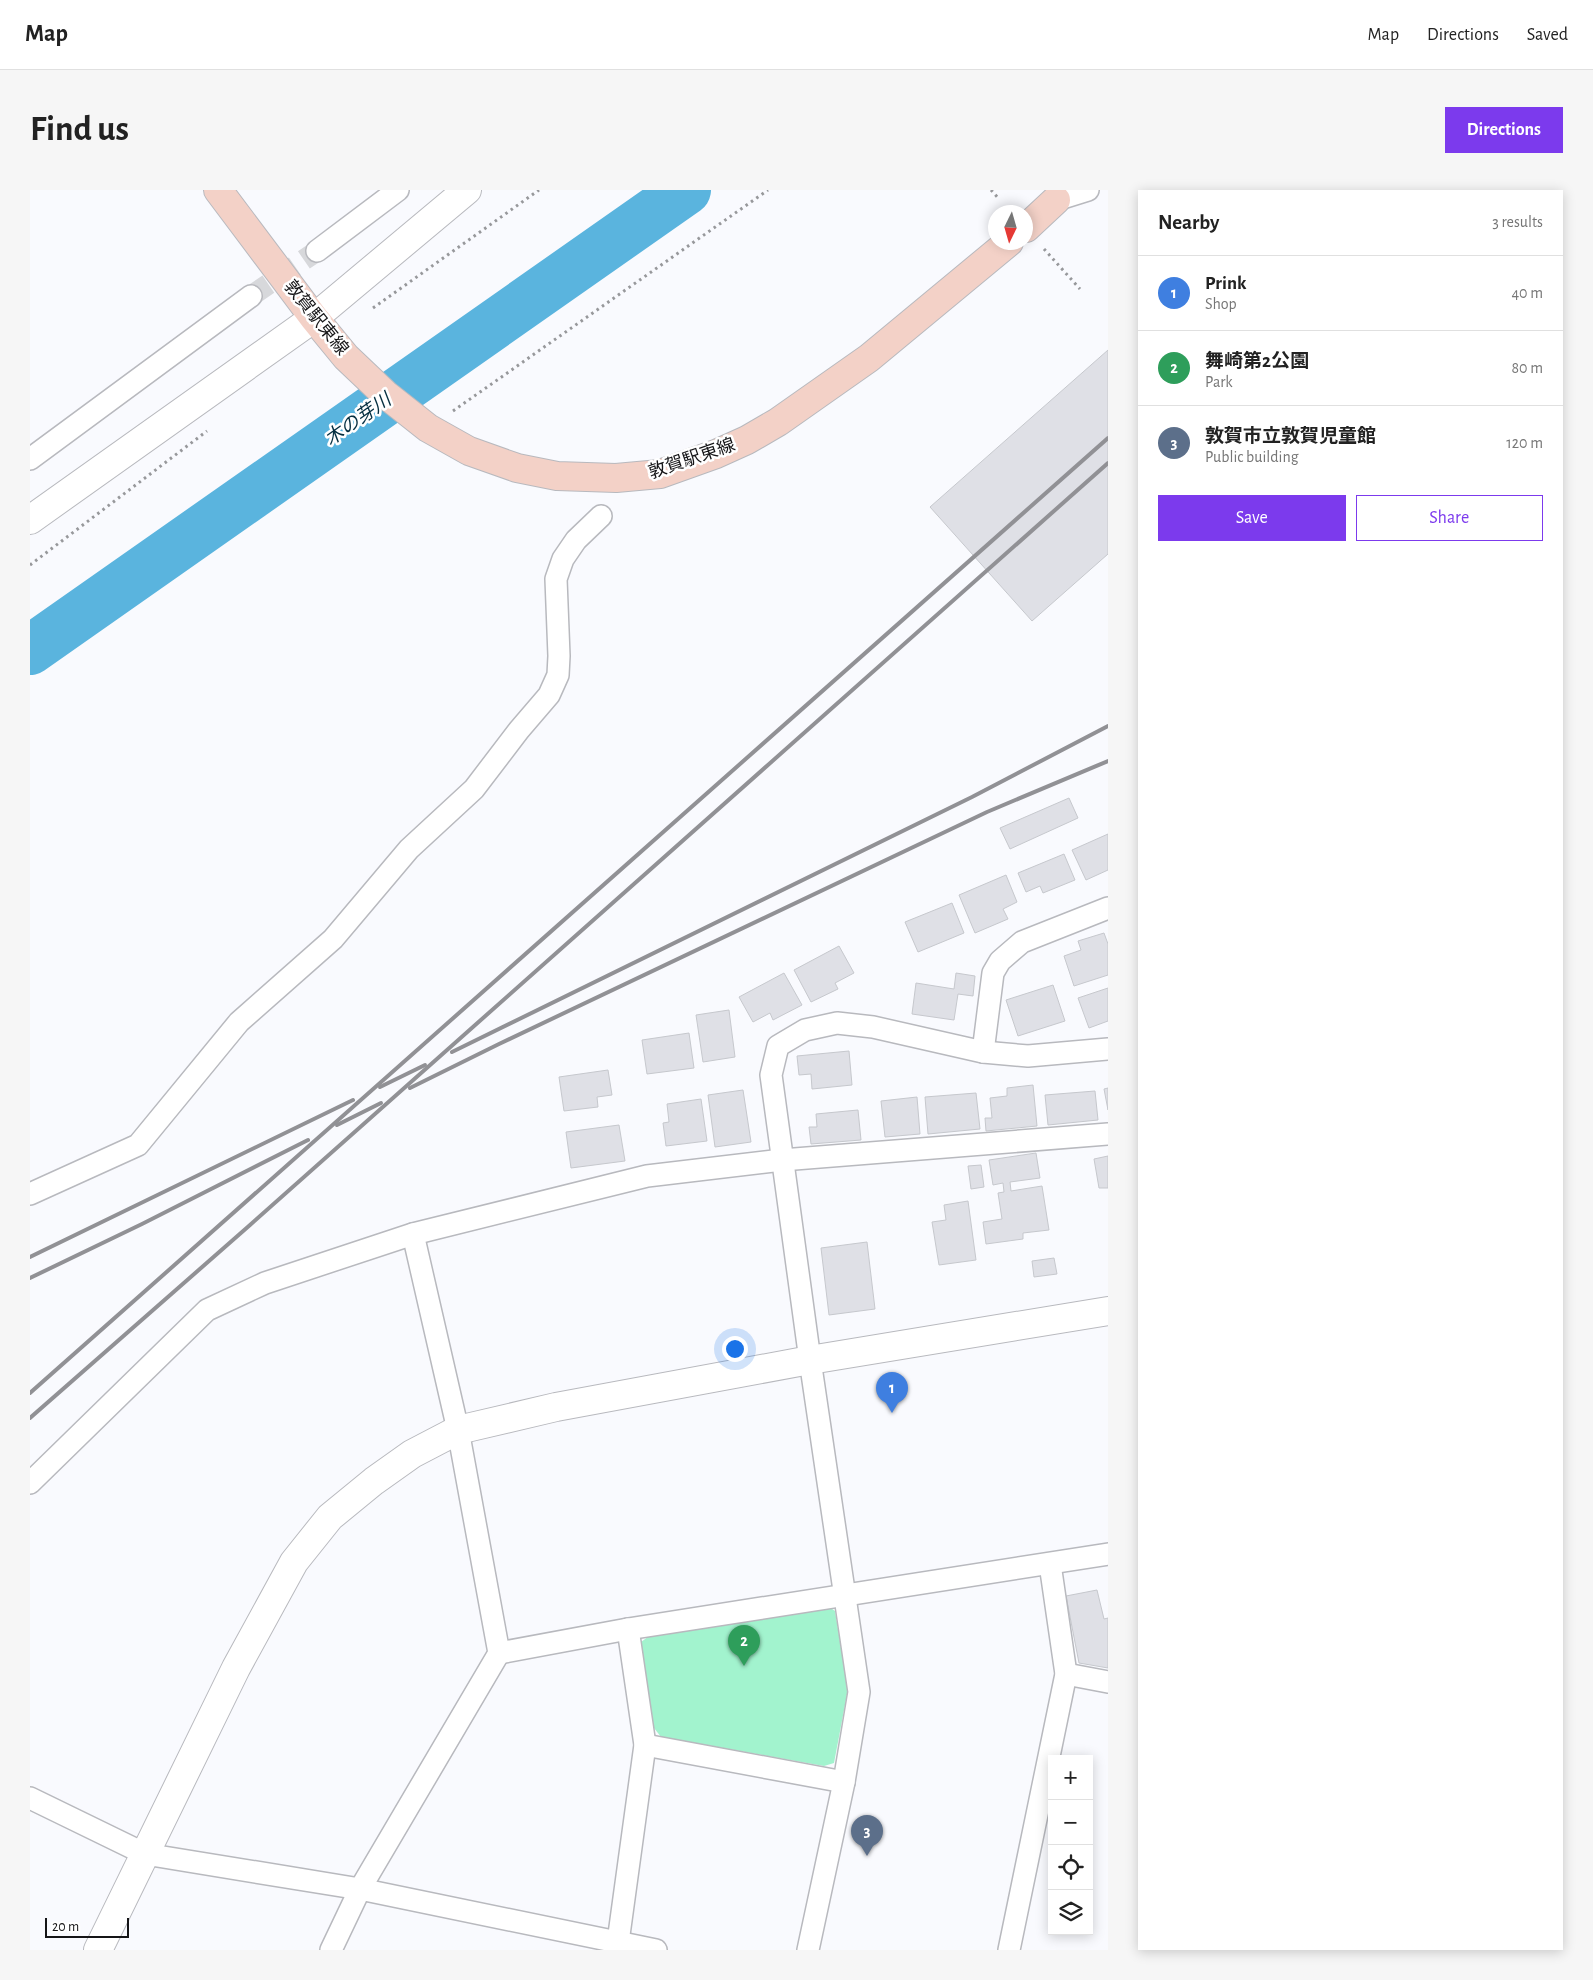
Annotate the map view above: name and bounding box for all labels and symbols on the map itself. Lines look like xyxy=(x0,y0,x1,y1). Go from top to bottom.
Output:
north arrow xyxy=(988,205,1033,250)
street label: 敦賀駅東線 xyxy=(281,276,353,359)
water label: 木の芽川 xyxy=(321,388,396,450)
street label: 敦賀駅東線 xyxy=(646,434,737,482)
your location xyxy=(722,1336,748,1362)
pin: 1 xyxy=(876,1372,908,1413)
pin: 2 xyxy=(728,1625,760,1666)
pin: 3 xyxy=(851,1815,883,1856)
scale bar xyxy=(45,1915,129,1938)

